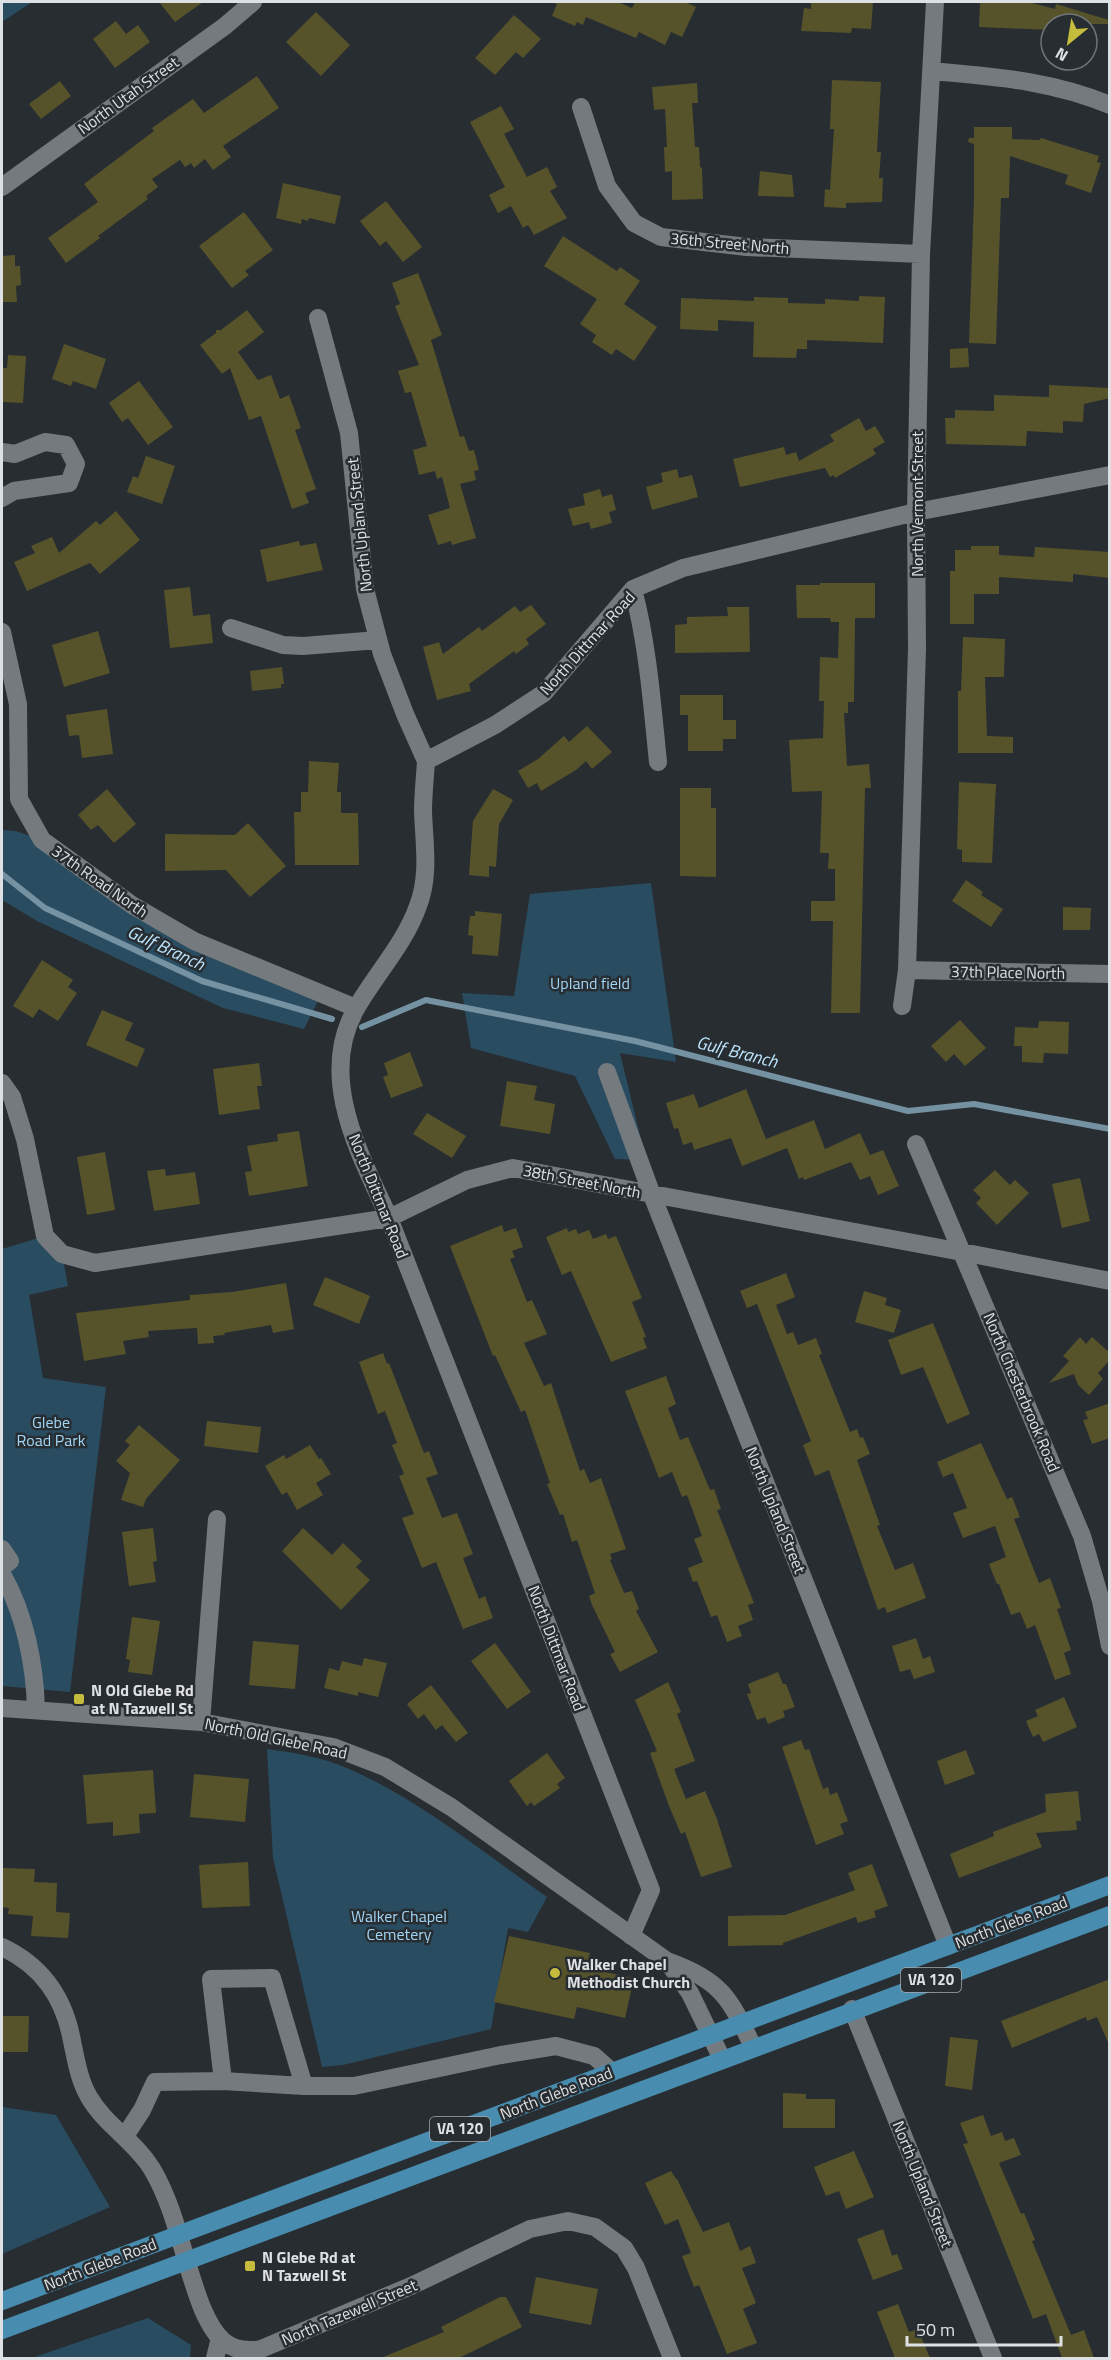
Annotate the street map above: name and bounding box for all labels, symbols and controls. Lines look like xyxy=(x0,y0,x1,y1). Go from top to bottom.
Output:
north arrow xyxy=(1039,12,1099,72)
text: N xyxy=(1051,42,1072,68)
street label: North Utah Street xyxy=(73,50,184,140)
street label: 36th Street North xyxy=(670,226,790,260)
street label: North Vermont Street xyxy=(905,431,929,577)
street label: North Upland Street xyxy=(340,456,378,593)
street label: North Dittmar Road xyxy=(534,586,640,700)
street label: 37th Road North xyxy=(47,839,153,923)
water label: Gulf Branch xyxy=(123,918,210,978)
street label: 37th Place North xyxy=(951,959,1065,985)
park label: Upland field xyxy=(550,971,630,995)
water label: Gulf Branch xyxy=(694,1028,782,1075)
street label: North Dittmar Road xyxy=(343,1130,415,1262)
street label: 38th Street North xyxy=(521,1158,643,1204)
street label: North Chesterbrook Road xyxy=(978,1309,1066,1475)
park label: Glebe Road Park xyxy=(17,1410,86,1452)
street label: North Upland Street xyxy=(740,1443,813,1577)
street label: North Dittmar Road xyxy=(522,1582,592,1714)
place label: N Old Glebe Rd at N Tazwell St xyxy=(91,1678,194,1720)
marker: N Old Glebe Rd at N Tazwell St xyxy=(72,1692,86,1706)
street label: North Old Glebe Road xyxy=(203,1711,349,1765)
street label: North Glebe Road xyxy=(951,1890,1071,1954)
park label: Walker Chapel Cemetery xyxy=(351,1904,447,1946)
place label: Walker Chapel Methodist Church xyxy=(567,1952,690,1994)
marker: Walker Chapel Methodist Church xyxy=(548,1966,562,1980)
road number: VA 120 xyxy=(901,1968,961,1992)
street label: North Glebe Road xyxy=(496,2061,616,2125)
road number: VA 120 xyxy=(430,2117,490,2141)
street label: North Upland Street xyxy=(887,2117,960,2251)
street label: North Glebe Road xyxy=(40,2232,160,2296)
place label: N Glebe Rd at N Tazwell St xyxy=(262,2245,356,2287)
marker: N Glebe Rd at N Tazwell St xyxy=(243,2259,257,2273)
street label: North Tazewell Street xyxy=(278,2272,421,2351)
scale bar xyxy=(907,2309,1062,2347)
text: 50 m xyxy=(916,2316,955,2343)

